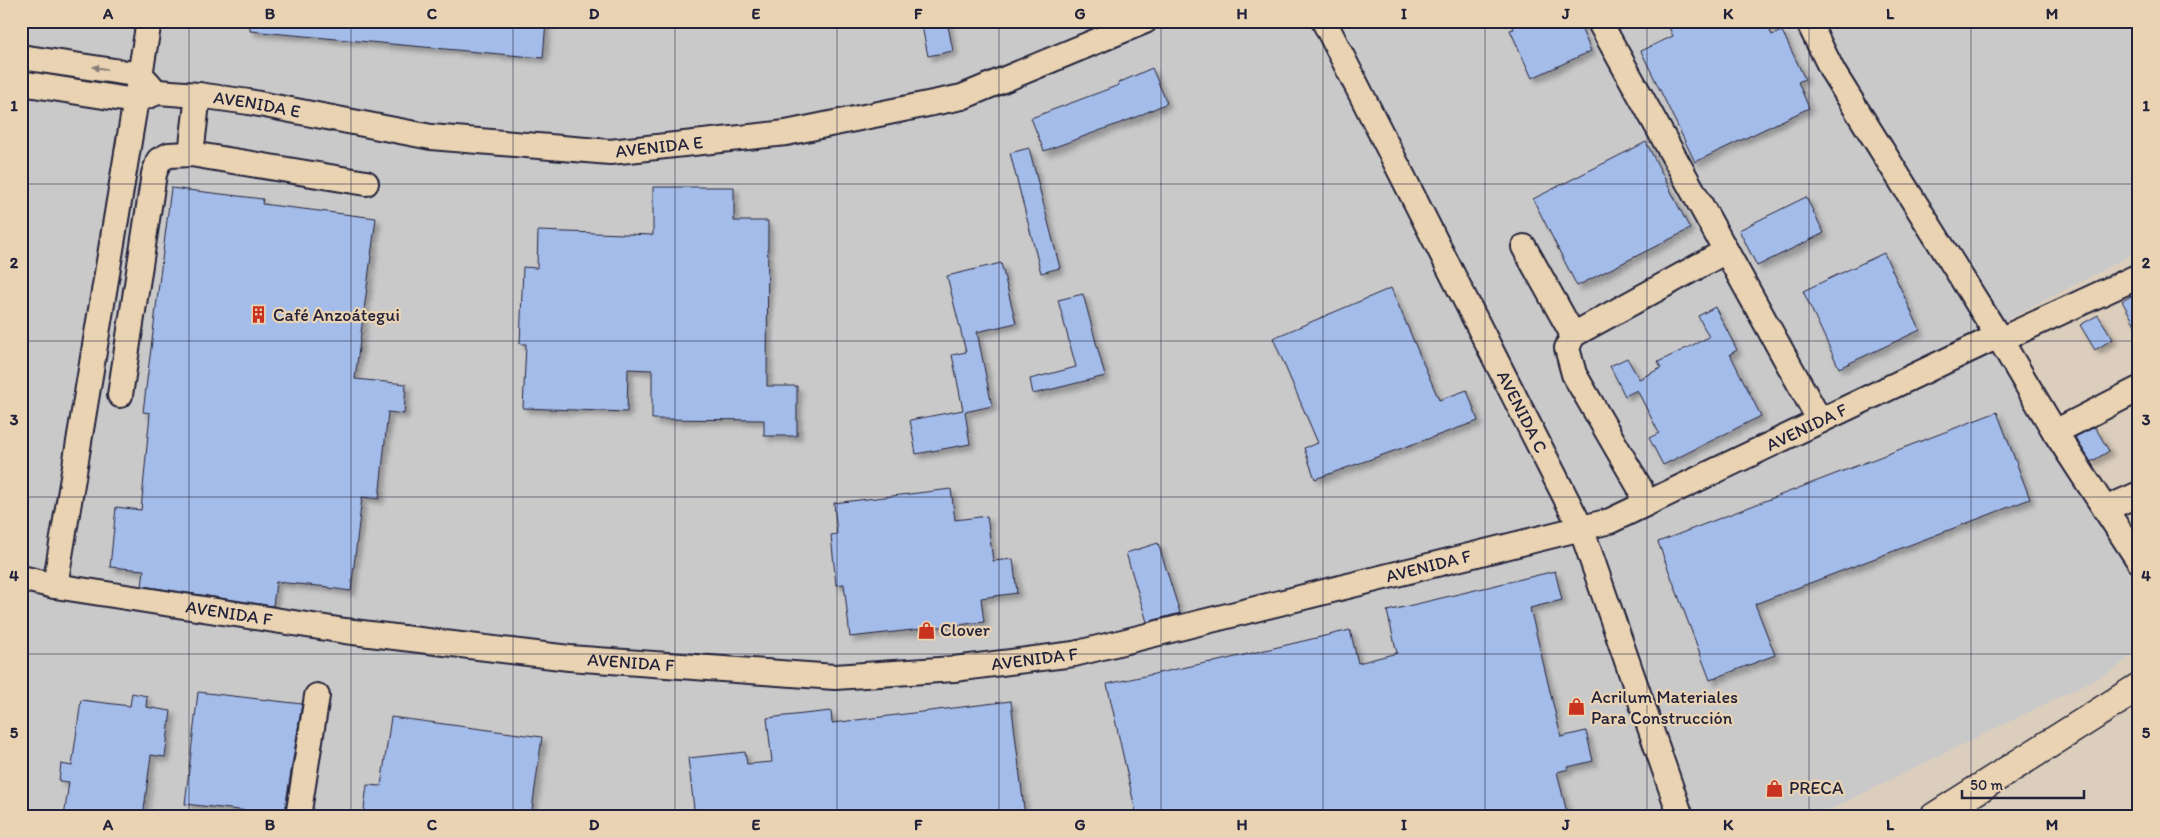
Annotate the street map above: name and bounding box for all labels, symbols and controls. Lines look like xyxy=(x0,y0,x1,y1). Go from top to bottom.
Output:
text: A xyxy=(102,4,114,23)
text: B xyxy=(265,4,276,23)
text: C xyxy=(427,4,438,23)
text: D xyxy=(589,4,600,23)
text: E xyxy=(752,4,761,23)
text: F xyxy=(914,4,923,23)
text: G xyxy=(1074,4,1086,23)
text: H xyxy=(1236,4,1248,23)
text: I xyxy=(1401,4,1407,23)
text: J xyxy=(1561,4,1570,23)
text: K xyxy=(1723,4,1734,23)
text: L xyxy=(1886,4,1895,23)
text: M xyxy=(2046,4,2058,23)
one-way arrow xyxy=(91,64,107,72)
street label: AVENIDA E xyxy=(212,86,302,123)
text: 1 xyxy=(10,96,18,115)
text: 1 xyxy=(2142,96,2150,115)
street label: AVENIDA E xyxy=(614,131,704,162)
text: 2 xyxy=(10,253,19,272)
text: 2 xyxy=(2142,253,2151,272)
place label: Café Anzoátegui xyxy=(273,304,400,326)
building icon: Café Anzoátegui xyxy=(249,305,269,325)
street label: AVENIDA C xyxy=(1492,367,1552,457)
street label: AVENIDA F xyxy=(1763,398,1851,456)
text: 3 xyxy=(10,410,19,429)
text: 3 xyxy=(2142,410,2151,429)
street label: AVENIDA F xyxy=(1383,545,1474,587)
text: 4 xyxy=(9,566,19,585)
text: 4 xyxy=(2141,566,2151,585)
street label: AVENIDA F xyxy=(184,595,275,631)
place label: Clover xyxy=(940,619,991,641)
shop icon: Clover xyxy=(916,620,936,640)
street label: AVENIDA F xyxy=(990,643,1080,675)
street label: AVENIDA F xyxy=(587,648,676,677)
place label: Acrilum Materiales Para Construcción xyxy=(1591,686,1738,729)
shop icon: Acrilum Materiales Para Construcción xyxy=(1567,697,1587,717)
text: 5 xyxy=(10,723,19,742)
text: 5 xyxy=(2142,723,2151,742)
scale bar xyxy=(1962,768,2085,800)
text: 50 m xyxy=(1970,776,2003,794)
place label: PRECA xyxy=(1789,777,1844,799)
shop icon: PRECA xyxy=(1765,778,1785,798)
text: A xyxy=(102,815,114,834)
text: B xyxy=(265,815,276,834)
text: C xyxy=(427,815,438,834)
text: D xyxy=(589,815,600,834)
text: E xyxy=(752,815,761,834)
text: F xyxy=(914,815,923,834)
text: G xyxy=(1074,815,1086,834)
text: H xyxy=(1236,815,1248,834)
text: I xyxy=(1401,815,1407,834)
text: J xyxy=(1561,815,1570,834)
text: K xyxy=(1723,815,1734,834)
text: L xyxy=(1886,815,1895,834)
text: M xyxy=(2046,815,2058,834)

